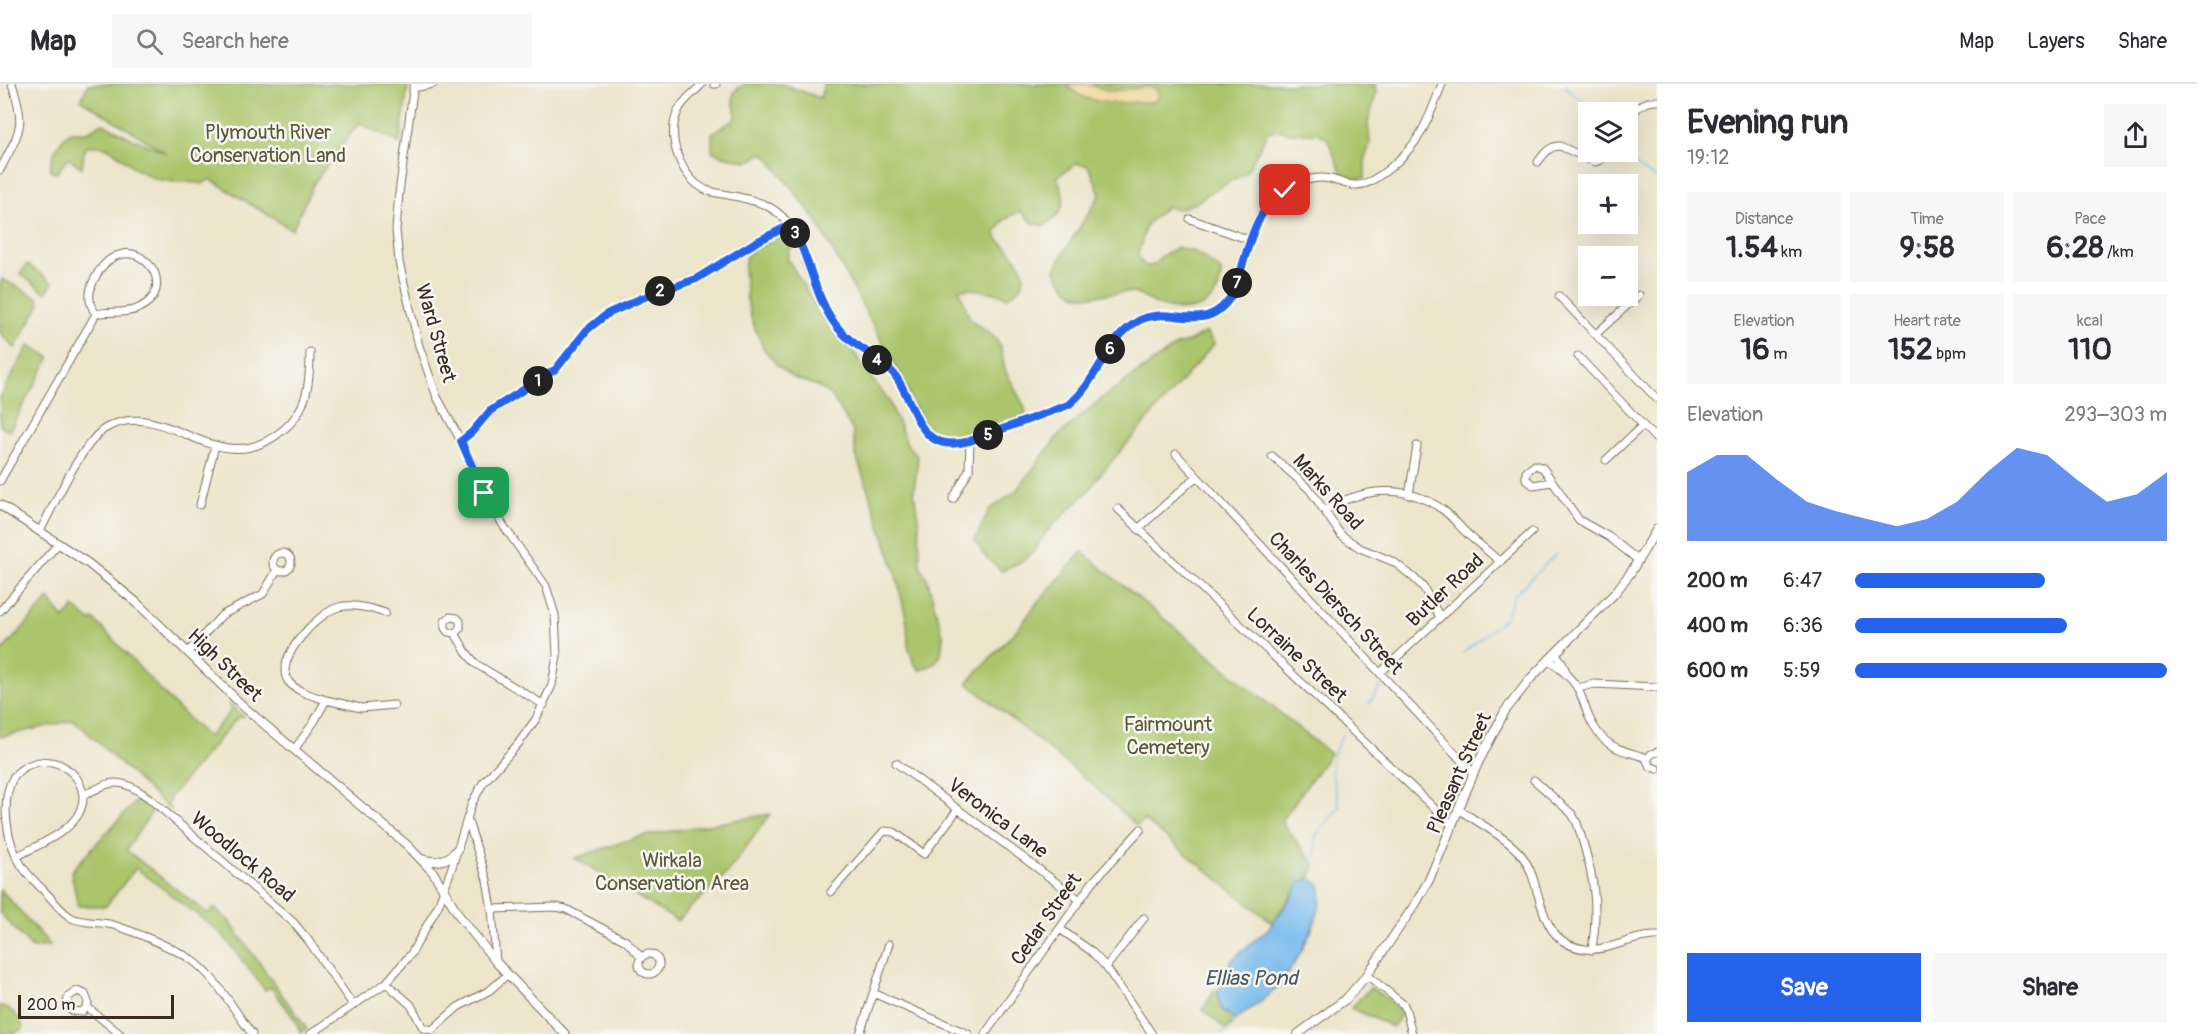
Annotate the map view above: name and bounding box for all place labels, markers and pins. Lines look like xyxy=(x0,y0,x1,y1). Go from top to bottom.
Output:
pin xyxy=(1259,164,1310,215)
pin: 3 xyxy=(780,218,810,248)
pin: 7 xyxy=(1222,268,1252,298)
pin: 2 xyxy=(645,276,675,306)
pin: 6 xyxy=(1095,334,1125,364)
pin: 4 xyxy=(862,345,892,375)
pin: 1 xyxy=(523,366,553,396)
pin: 5 xyxy=(973,420,1003,450)
pin xyxy=(458,467,509,518)

